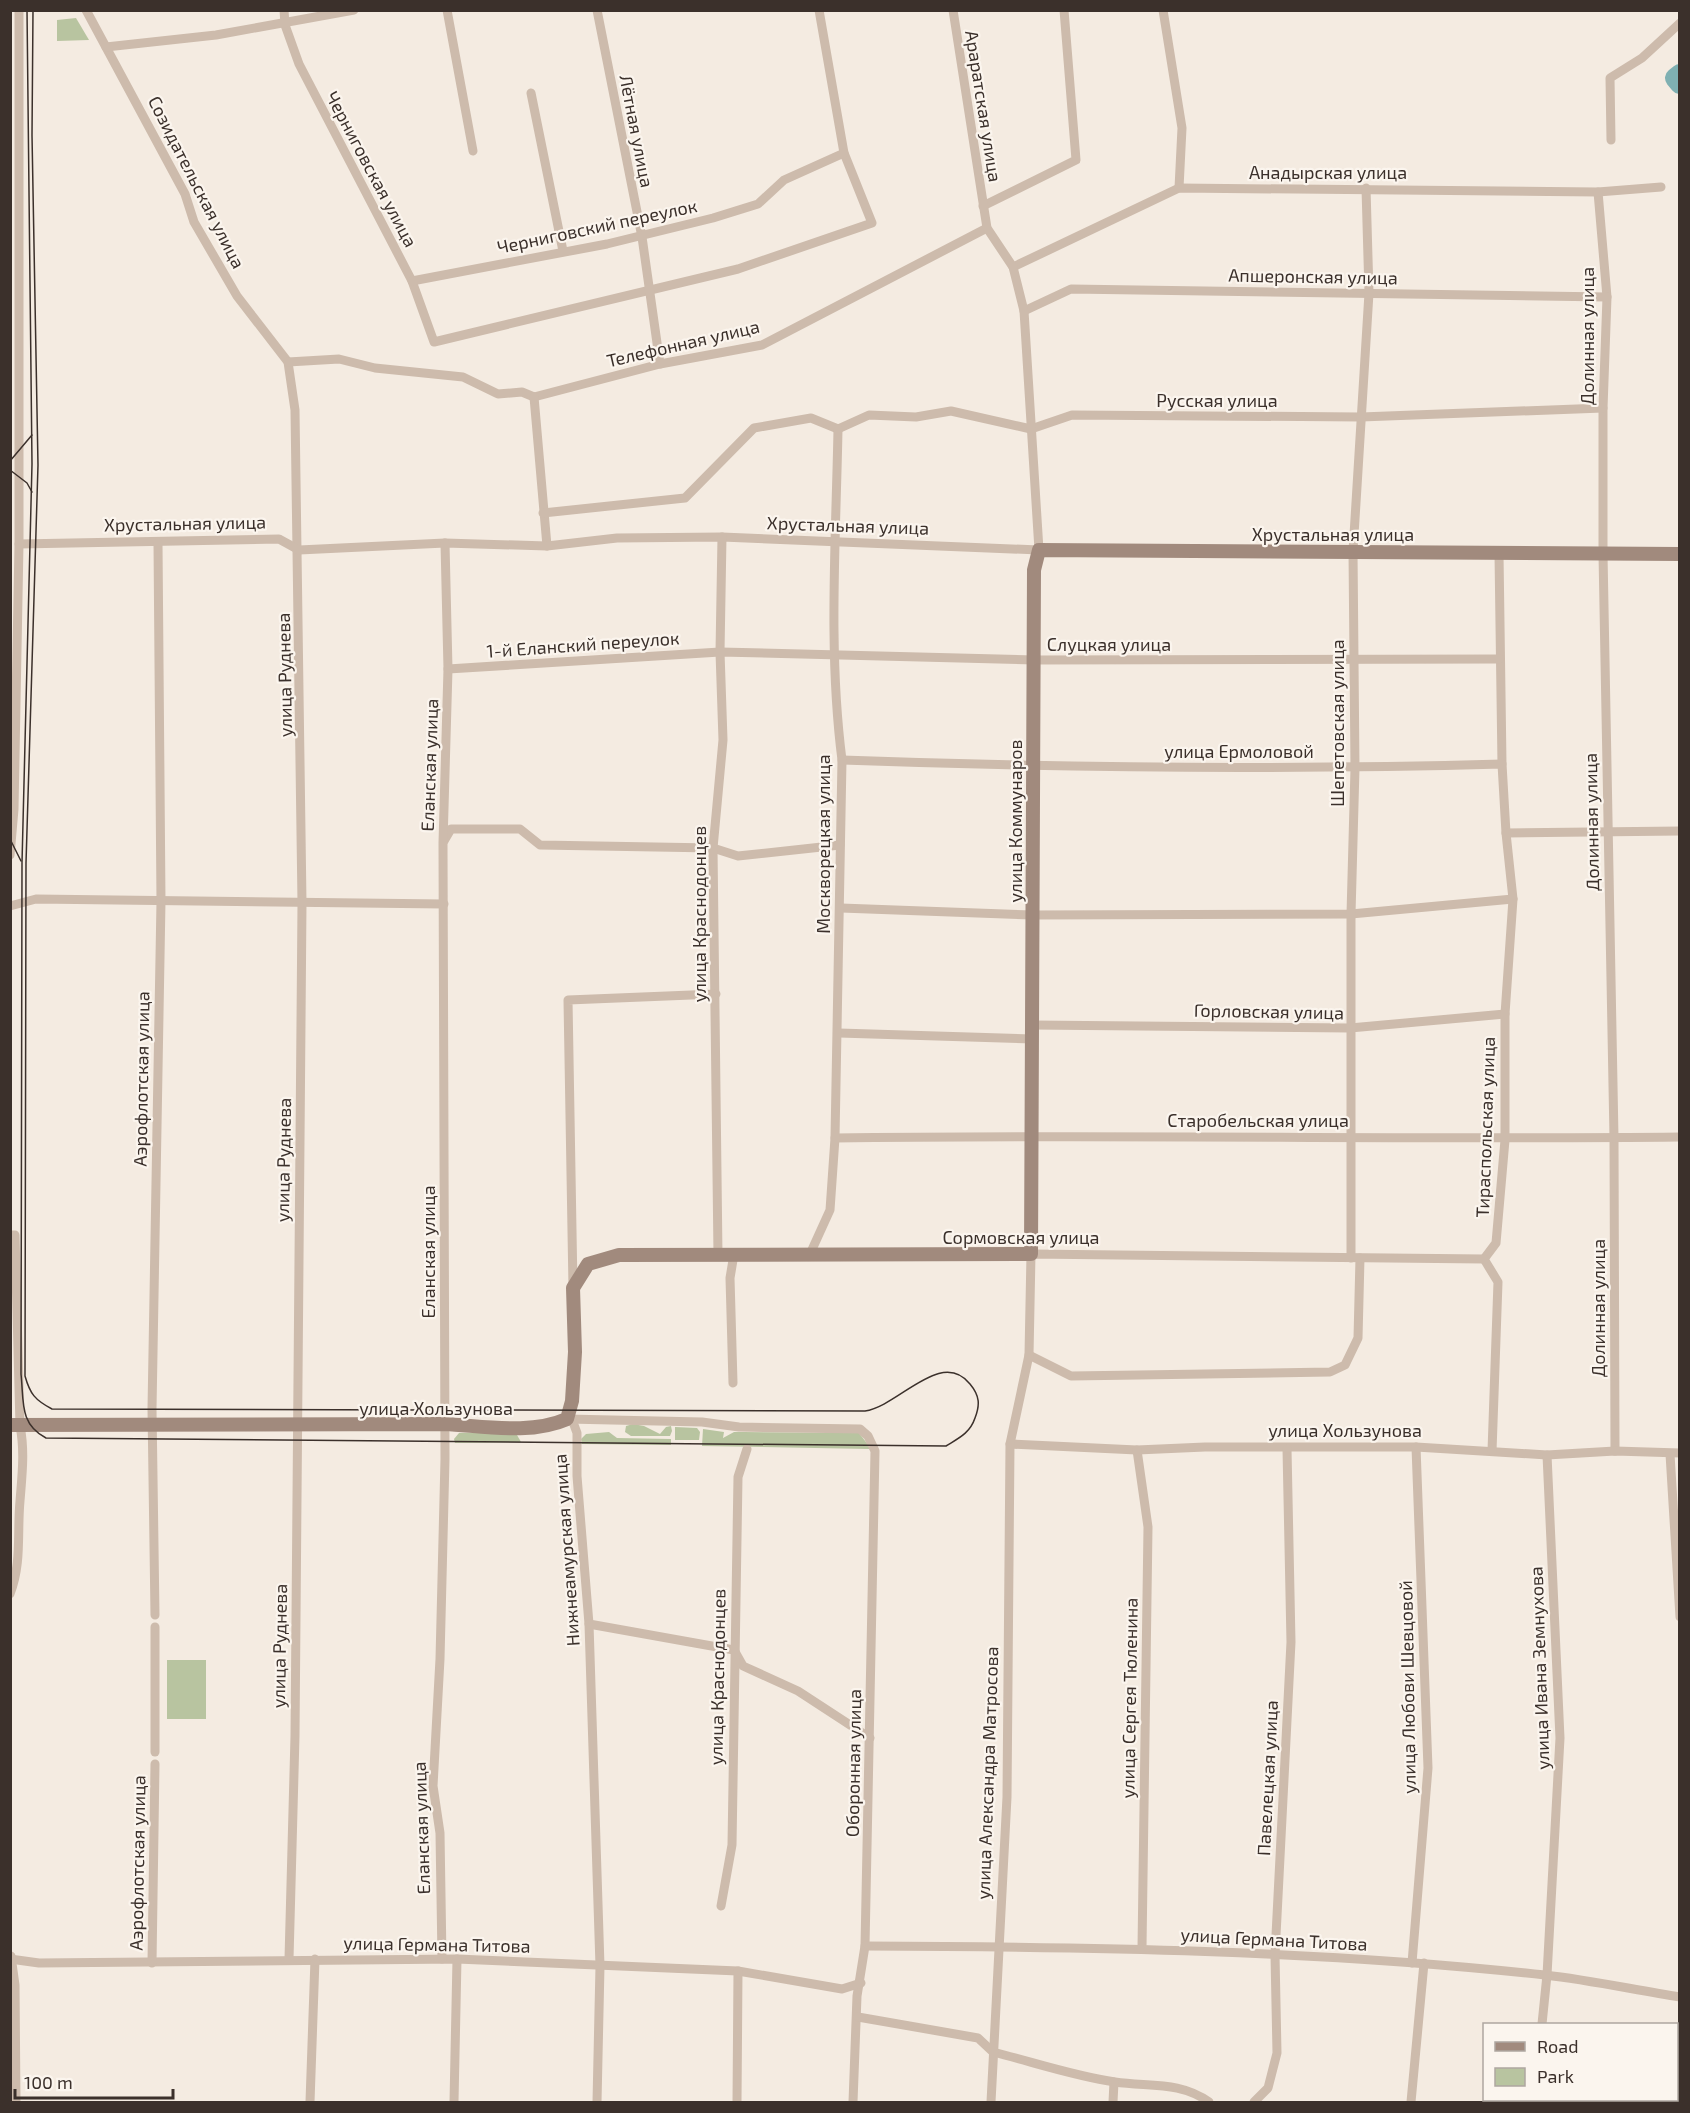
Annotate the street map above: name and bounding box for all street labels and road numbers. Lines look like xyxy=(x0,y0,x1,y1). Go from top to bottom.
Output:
street label: Араратская улица xyxy=(961,29,1007,183)
street label: Лётная улица xyxy=(615,73,659,189)
street label: Черниговская улица xyxy=(322,87,422,251)
street label: Созидательская улица xyxy=(144,92,250,272)
street label: Анадырская улица xyxy=(1249,161,1407,183)
street label: Черниговский переулок xyxy=(495,194,699,258)
street label: Апшеронская улица xyxy=(1228,264,1398,288)
street label: Долинная улица xyxy=(1576,267,1598,405)
street label: Телефонная улица xyxy=(604,315,762,371)
street label: Русская улица xyxy=(1156,389,1278,411)
street label: Хрустальная улица xyxy=(104,511,266,535)
street label: Хрустальная улица xyxy=(766,511,930,539)
street label: Хрустальная улица xyxy=(1252,523,1414,545)
street label: улица Руднева xyxy=(272,613,296,737)
street label: 1-й Еланский переулок xyxy=(486,626,681,662)
street label: Слуцкая улица xyxy=(1047,633,1171,655)
street label: Шепетовская улица xyxy=(1326,639,1348,807)
street label: Еланская улица xyxy=(416,698,442,832)
street label: улица Коммунаров xyxy=(1004,740,1026,902)
street label: улица Ермоловой xyxy=(1164,740,1314,762)
street label: Долинная улица xyxy=(1579,753,1603,891)
street label: Москворецкая улица xyxy=(812,754,834,934)
street label: улица Краснодонцев xyxy=(688,826,710,1002)
street label: Аэрофлотская улица xyxy=(128,991,154,1167)
street label: Горловская улица xyxy=(1194,999,1344,1023)
street label: Тираспольская улица xyxy=(1471,1036,1499,1218)
street label: улица Руднева xyxy=(271,1098,295,1222)
street label: Старобельская улица xyxy=(1167,1109,1349,1131)
street label: Еланская улица xyxy=(417,1185,439,1319)
street label: Сормовская улица xyxy=(942,1226,1100,1248)
street label: Долинная улица xyxy=(1587,1239,1609,1377)
street label: улица Хользунова xyxy=(359,1397,513,1419)
street label: улица Хользунова xyxy=(1268,1419,1422,1441)
street label: Нижнеамурская улица xyxy=(548,1453,584,1647)
street label: улица Ивана Земнухова xyxy=(1524,1566,1554,1770)
street label: улица Любови Шевцовой xyxy=(1394,1580,1420,1794)
street label: улица Руднева xyxy=(267,1584,291,1708)
street label: улица Краснодонцев xyxy=(704,1589,730,1765)
street label: улица Сергея Тюленина xyxy=(1116,1597,1142,1799)
street label: улица Александра Матросова xyxy=(972,1646,1002,1900)
street label: Оборонная улица xyxy=(841,1689,865,1837)
street label: Павелецкая улица xyxy=(1252,1700,1282,1856)
street label: Еланская улица xyxy=(408,1761,434,1895)
street label: Аэрофлотская улица xyxy=(124,1775,150,1951)
street label: улица Германа Титова xyxy=(1180,1923,1368,1955)
street label: улица Германа Титова xyxy=(343,1931,531,1957)

